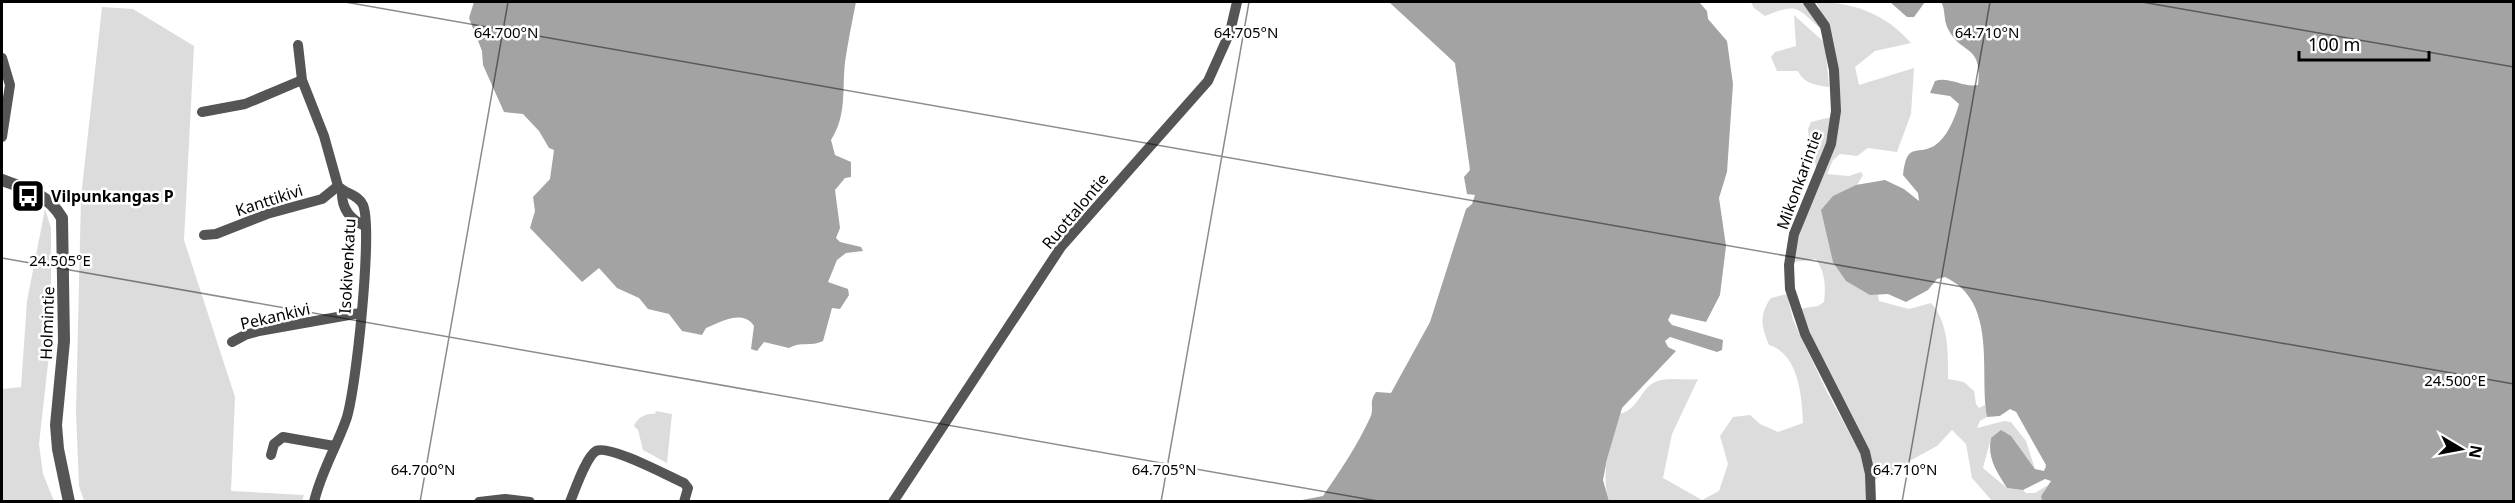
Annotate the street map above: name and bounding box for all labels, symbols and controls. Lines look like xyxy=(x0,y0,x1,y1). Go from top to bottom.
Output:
text: 64.700°N xyxy=(474,22,538,42)
text: 64.705°N xyxy=(1214,22,1278,42)
text: 64.710°N xyxy=(1955,22,2019,42)
scale bar xyxy=(2299,24,2430,62)
text: 100 m xyxy=(2308,32,2360,56)
street label: Mikonkarintie xyxy=(1771,127,1827,233)
street label: Ruottalontie xyxy=(1037,168,1113,254)
bus stop icon: Vilpunkangas P xyxy=(10,178,46,214)
street label: Kanttikivi xyxy=(233,179,305,221)
place label: Vilpunkangas P xyxy=(51,185,174,207)
street label: Isokivenkatu xyxy=(334,218,360,314)
text: 24.505°E xyxy=(29,250,91,270)
street label: Holmintie xyxy=(35,286,59,360)
street label: Pekankivi xyxy=(238,297,312,335)
text: 24.500°E xyxy=(2424,370,2486,390)
north arrow xyxy=(2431,419,2491,479)
text: N xyxy=(2464,443,2488,460)
text: 64.700°N xyxy=(391,459,455,479)
text: 64.705°N xyxy=(1132,459,1196,479)
text: 64.710°N xyxy=(1873,459,1937,479)

